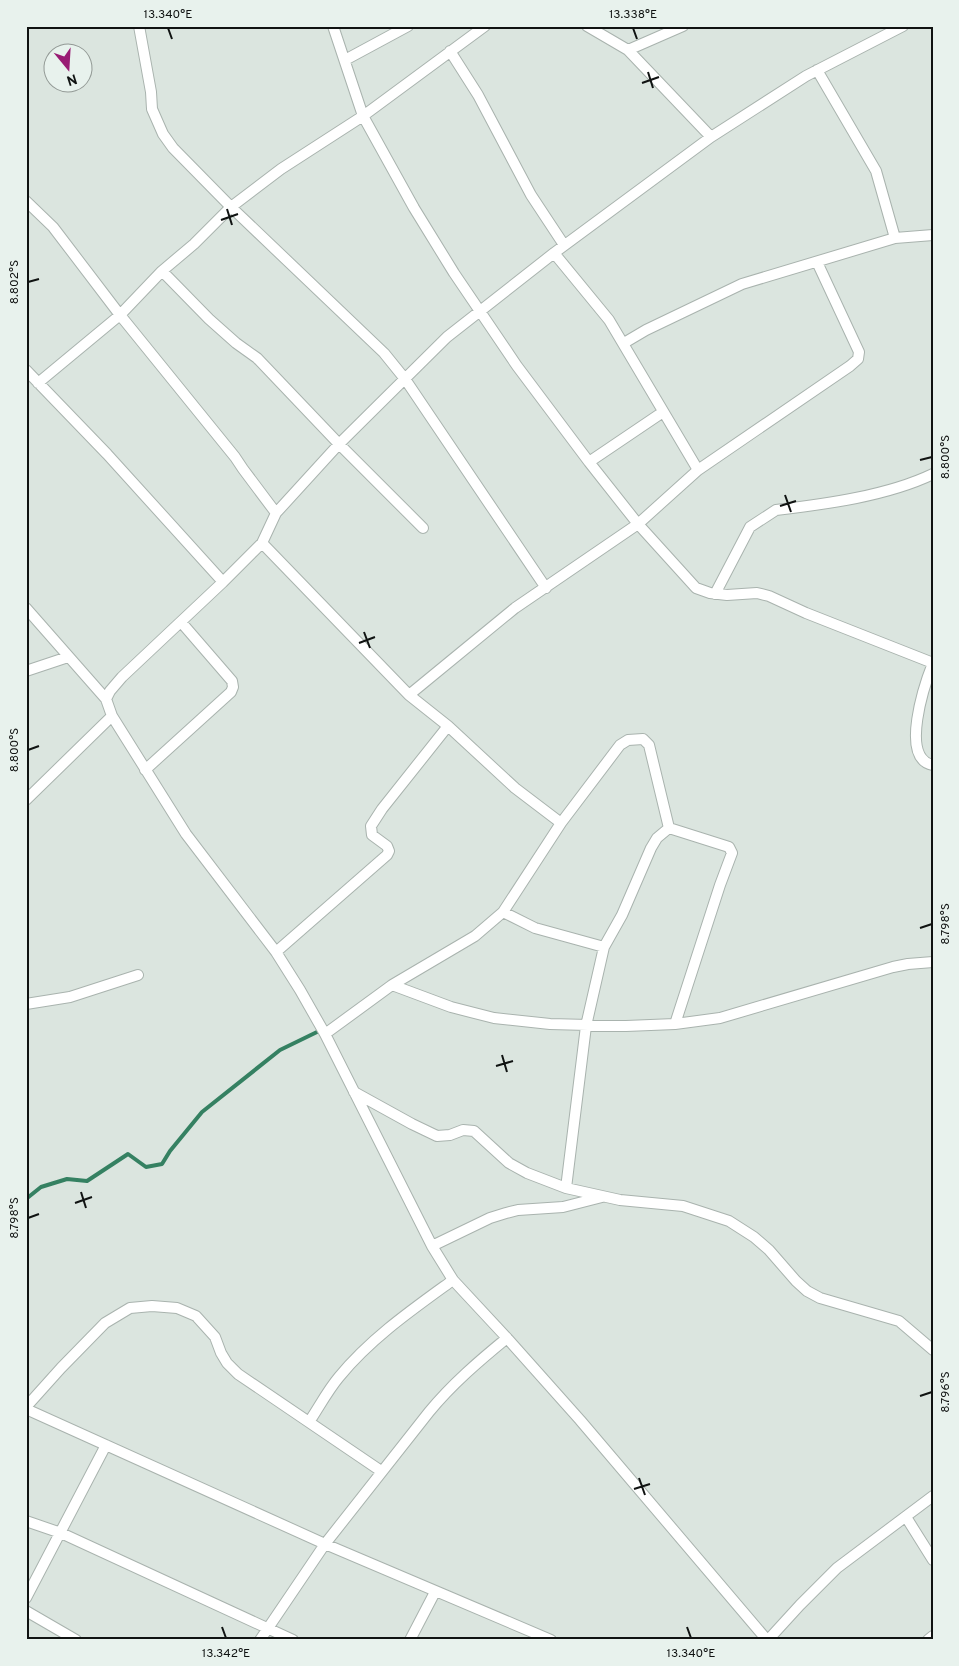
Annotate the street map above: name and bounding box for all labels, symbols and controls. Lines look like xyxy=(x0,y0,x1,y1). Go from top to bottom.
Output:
text: 13.340°E xyxy=(144,7,192,23)
text: 13.338°E xyxy=(609,7,657,23)
north arrow xyxy=(42,42,92,92)
text: N xyxy=(64,69,79,89)
text: 8.802°S xyxy=(7,260,23,304)
text: 8.800°S xyxy=(938,435,954,479)
text: 8.800°S xyxy=(7,728,23,772)
text: 8.798°S xyxy=(938,903,954,945)
text: 8.798°S xyxy=(7,1197,23,1239)
text: 8.796°S xyxy=(938,1371,954,1413)
text: 13.342°E xyxy=(202,1646,250,1662)
text: 13.340°E xyxy=(667,1646,715,1662)

